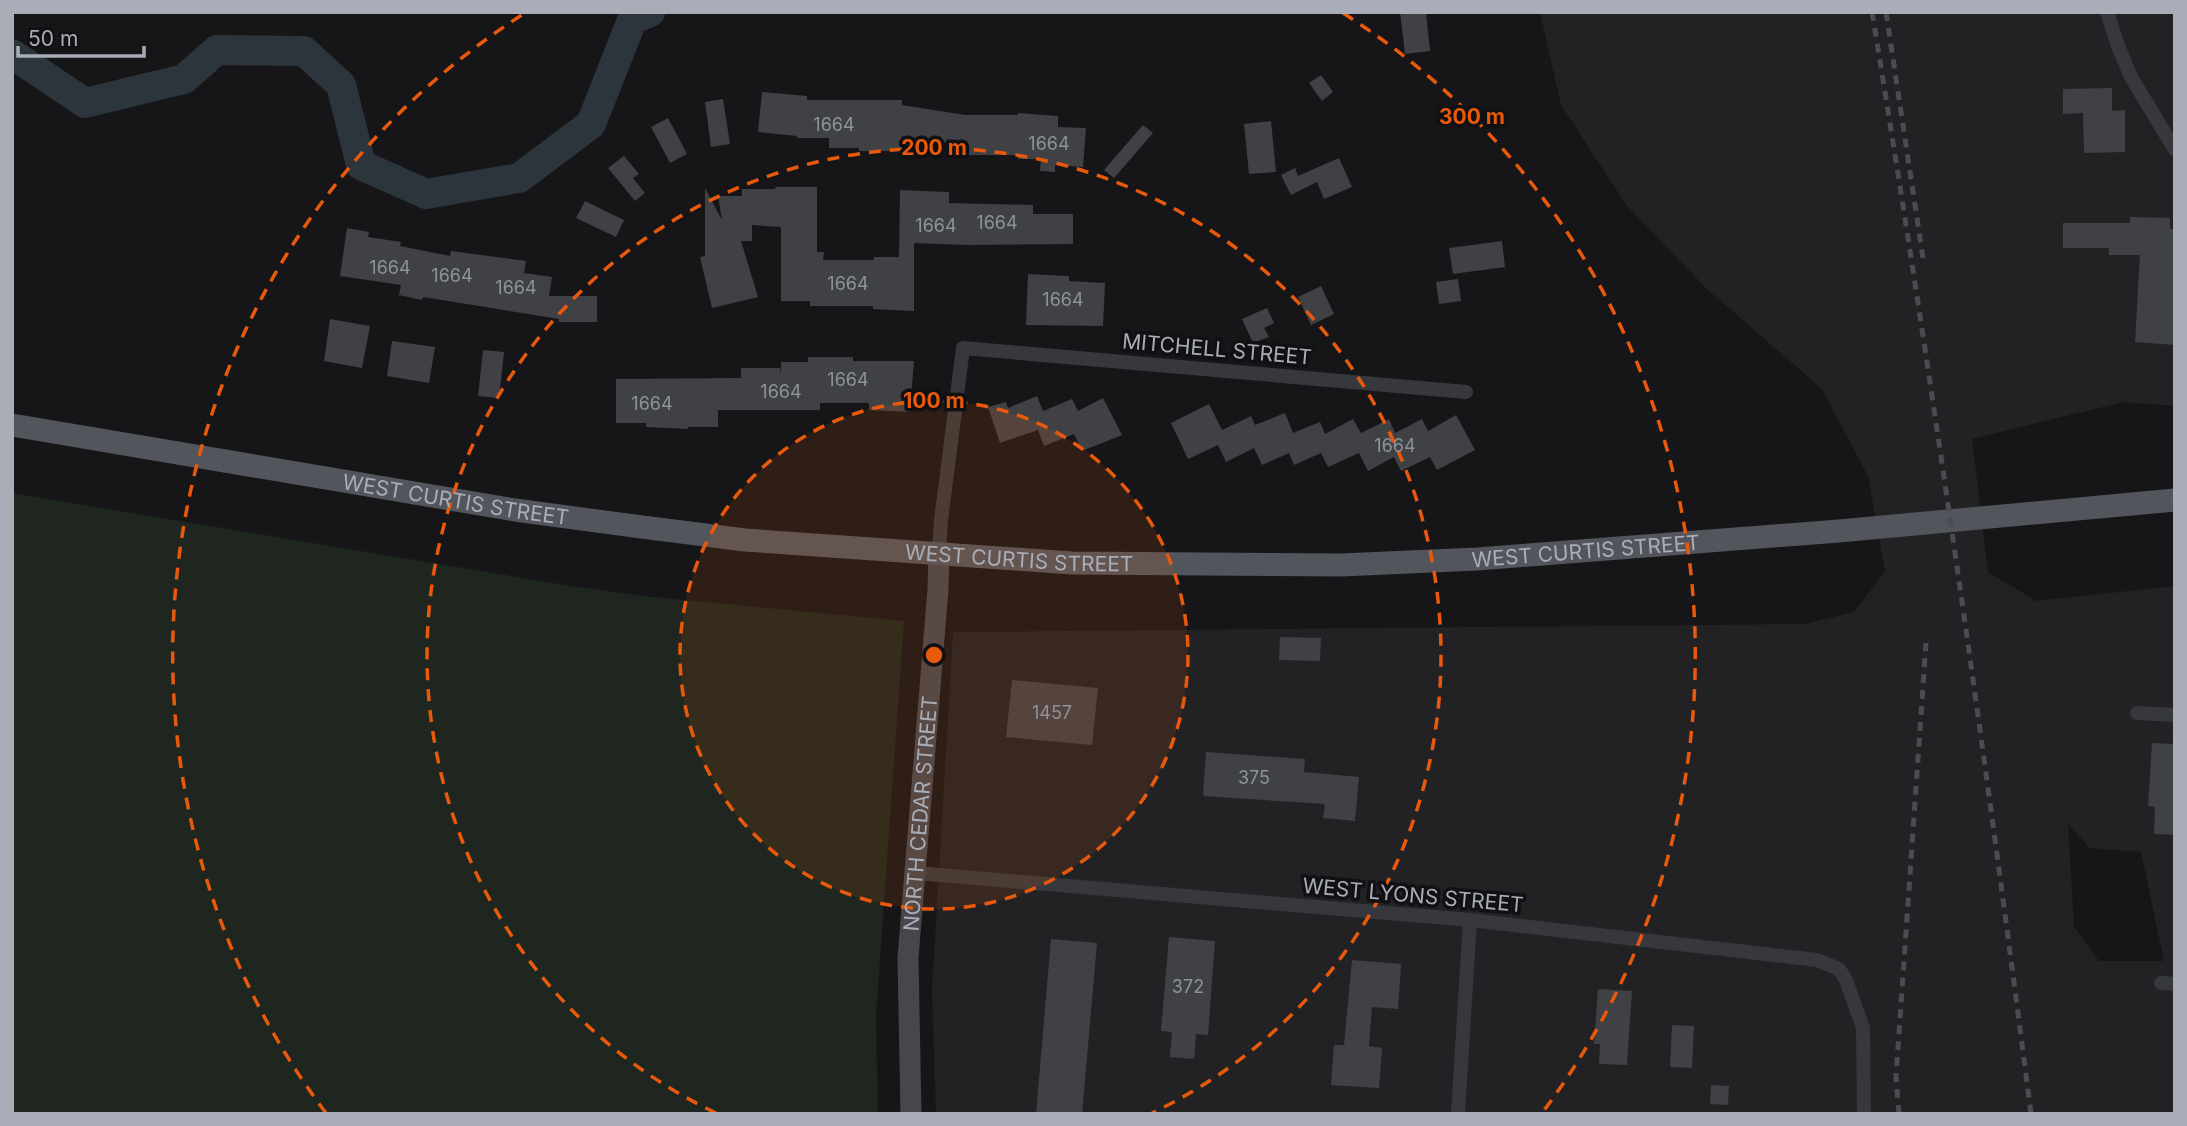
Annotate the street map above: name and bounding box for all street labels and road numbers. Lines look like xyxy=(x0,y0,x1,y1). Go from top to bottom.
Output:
street label: MITCHELL STREET xyxy=(1121,328,1313,370)
street label: WEST CURTIS STREET xyxy=(341,469,570,530)
street label: WEST CURTIS STREET xyxy=(1471,529,1701,572)
street label: WEST CURTIS STREET xyxy=(904,539,1134,576)
street label: NORTH CEDAR STREET xyxy=(898,695,942,932)
street label: WEST LYONS STREET xyxy=(1302,873,1524,917)

